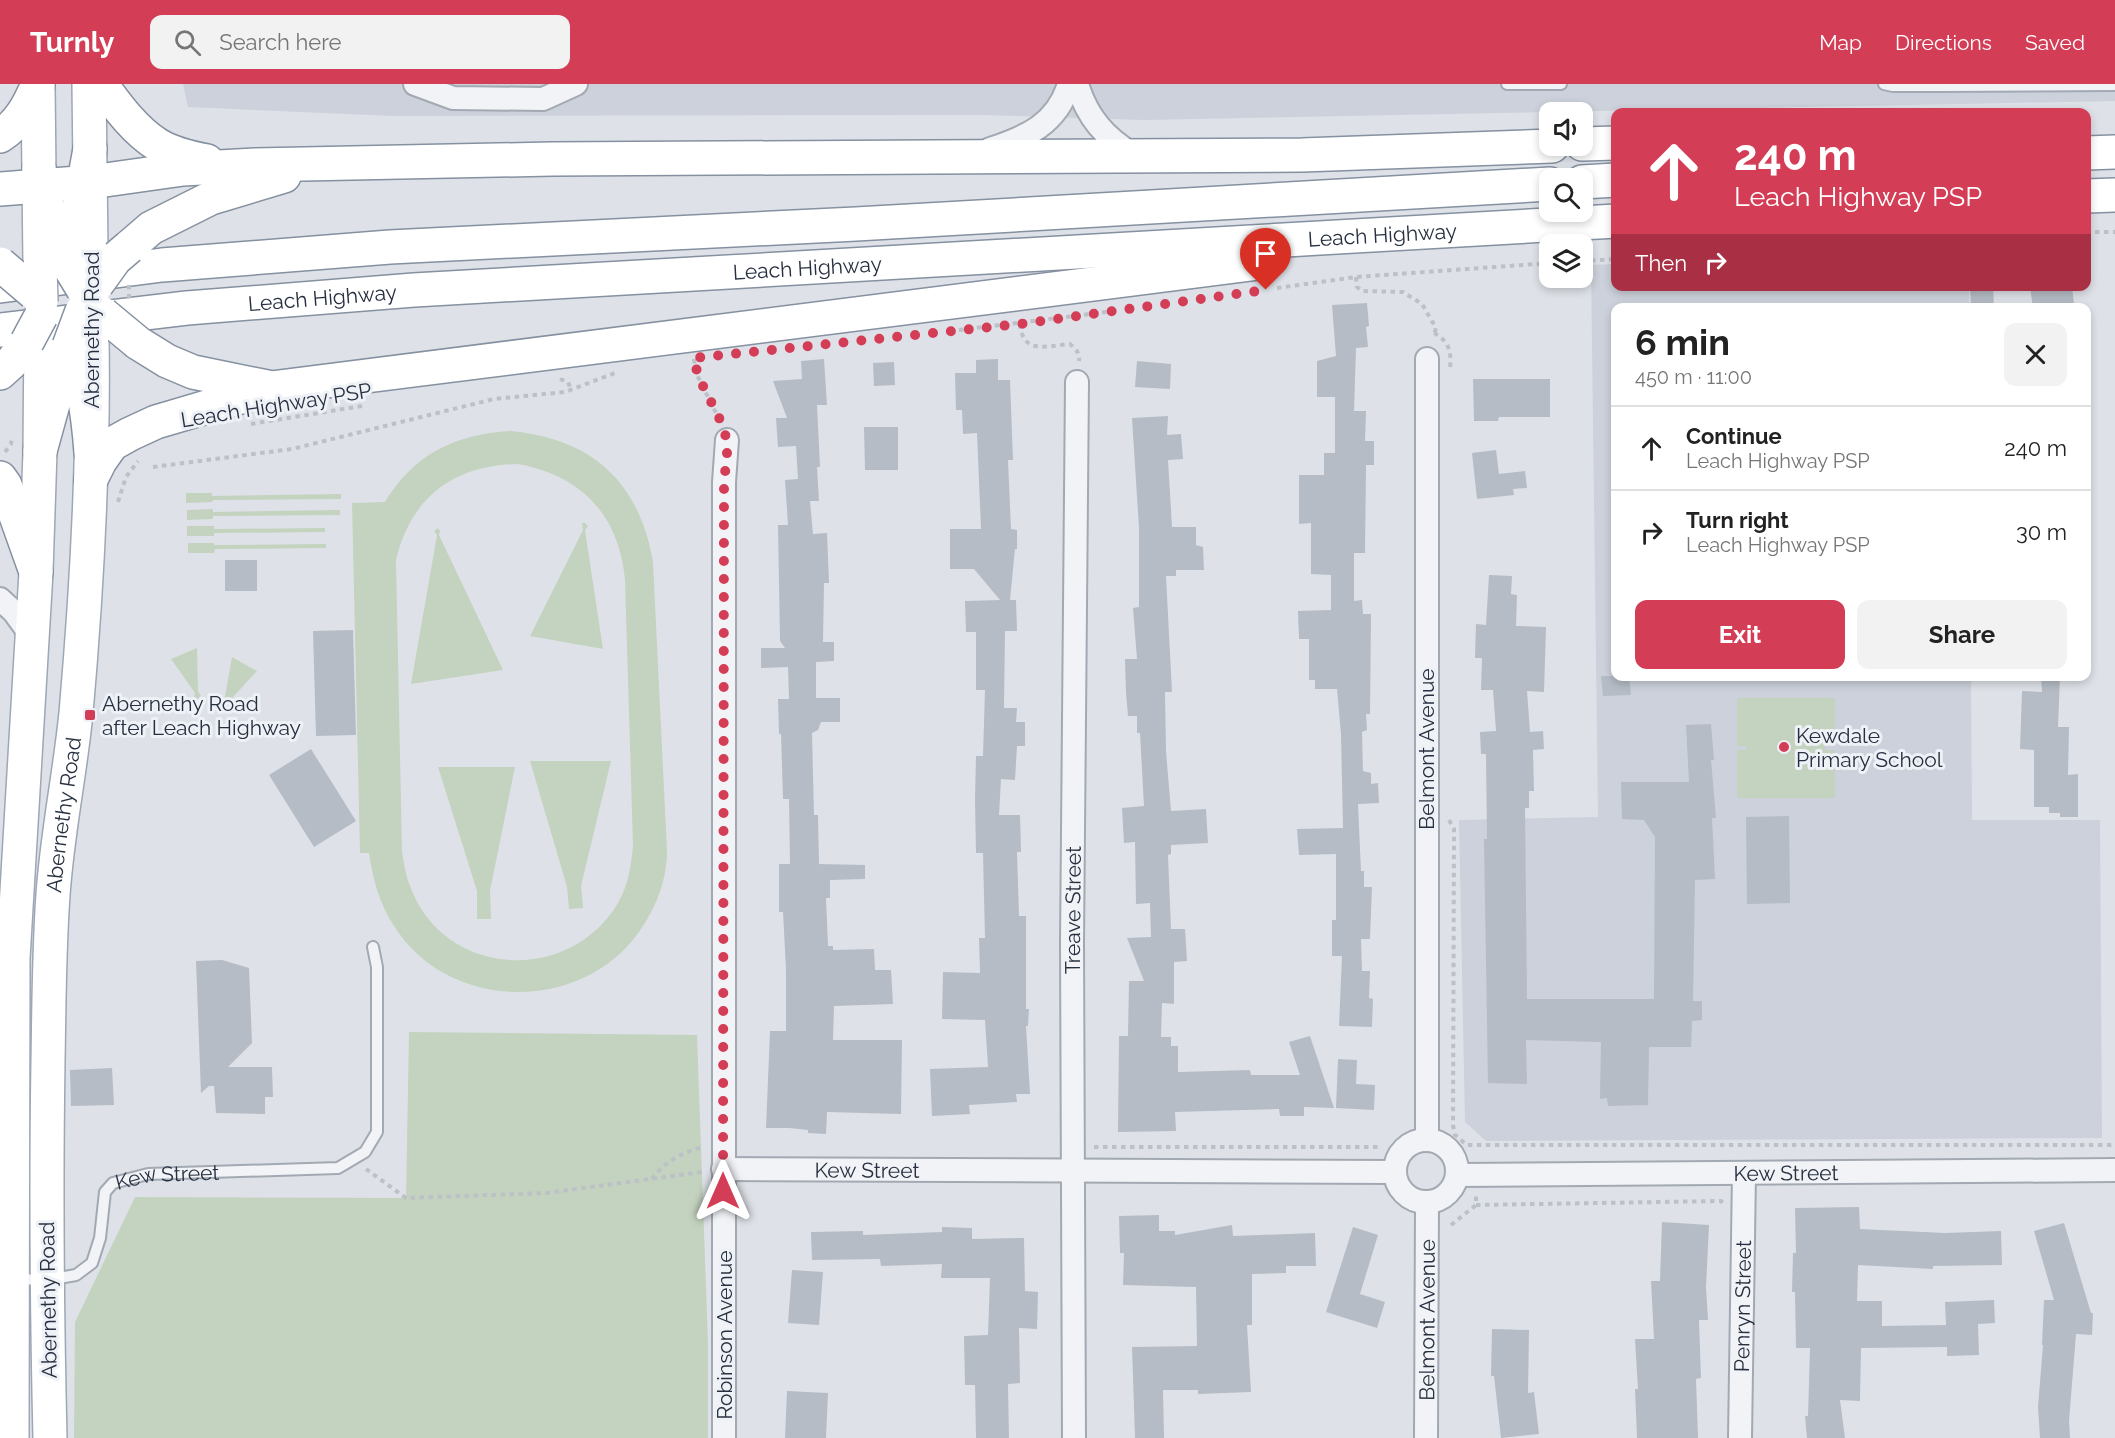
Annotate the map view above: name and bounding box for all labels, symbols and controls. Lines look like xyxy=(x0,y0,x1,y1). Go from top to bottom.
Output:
search box xyxy=(150,15,570,69)
text: Turnly xyxy=(30,26,114,59)
icon: search xyxy=(171,26,204,59)
text: Search here xyxy=(219,29,341,55)
text: Map xyxy=(1819,30,1862,55)
text: Directions xyxy=(1895,30,1992,55)
text: Saved xyxy=(2025,30,2085,55)
map controls xyxy=(1539,102,1593,288)
button: sound xyxy=(1539,102,1593,156)
text: 240 m xyxy=(1734,131,1857,180)
icon: ahead xyxy=(1635,132,1713,210)
button: search xyxy=(1539,168,1593,222)
text: Leach Highway PSP xyxy=(1734,181,1982,212)
street label: Leach Highway xyxy=(1307,218,1458,251)
pin xyxy=(1240,228,1291,290)
button: layers xyxy=(1539,234,1593,288)
icon: arrive xyxy=(1249,237,1282,270)
icon: right xyxy=(1699,246,1732,279)
text: Then xyxy=(1635,250,1687,276)
street label: Leach Highway xyxy=(732,251,883,284)
street label: Abernethy Road xyxy=(79,252,104,408)
street label: Leach Highway xyxy=(247,279,398,316)
text: 6 min xyxy=(1635,321,1730,363)
button: close xyxy=(2004,323,2067,386)
text: 450 m · 11:00 xyxy=(1635,365,1752,389)
street label: Leach Highway PSP xyxy=(179,378,373,432)
text: Continue xyxy=(1686,423,1782,449)
icon: ahead xyxy=(1635,432,1668,465)
text: 240 m xyxy=(2004,435,2067,461)
text: Leach Highway PSP xyxy=(1686,449,1870,473)
text: Turn right xyxy=(1686,507,1789,533)
icon: right xyxy=(1635,516,1668,549)
text: 30 m xyxy=(2016,519,2067,545)
text: Leach Highway PSP xyxy=(1686,533,1870,557)
button: Exit xyxy=(1635,600,1845,669)
button: Share xyxy=(1857,600,2067,669)
street label: Belmont Avenue xyxy=(1414,668,1439,830)
place label: Abernethy Road after Leach Highway xyxy=(102,691,301,740)
marker: Abernethy Road after Leach Highway xyxy=(83,708,97,722)
place label: Kewdale Primary School xyxy=(1796,723,1943,772)
street label: Abernethy Road xyxy=(41,735,86,894)
marker: Kewdale Primary School xyxy=(1777,740,1791,754)
street label: Treave Street xyxy=(1059,846,1085,974)
street label: Kew Street xyxy=(814,1157,920,1182)
street label: Kew Street xyxy=(112,1159,220,1194)
position arrow xyxy=(691,1159,755,1223)
street label: Kew Street xyxy=(1733,1160,1839,1185)
street label: Abernethy Road xyxy=(34,1221,62,1379)
street label: Belmont Avenue xyxy=(1414,1239,1439,1401)
street label: Penryn Street xyxy=(1728,1240,1755,1372)
street label: Robinson Avenue xyxy=(712,1251,737,1419)

